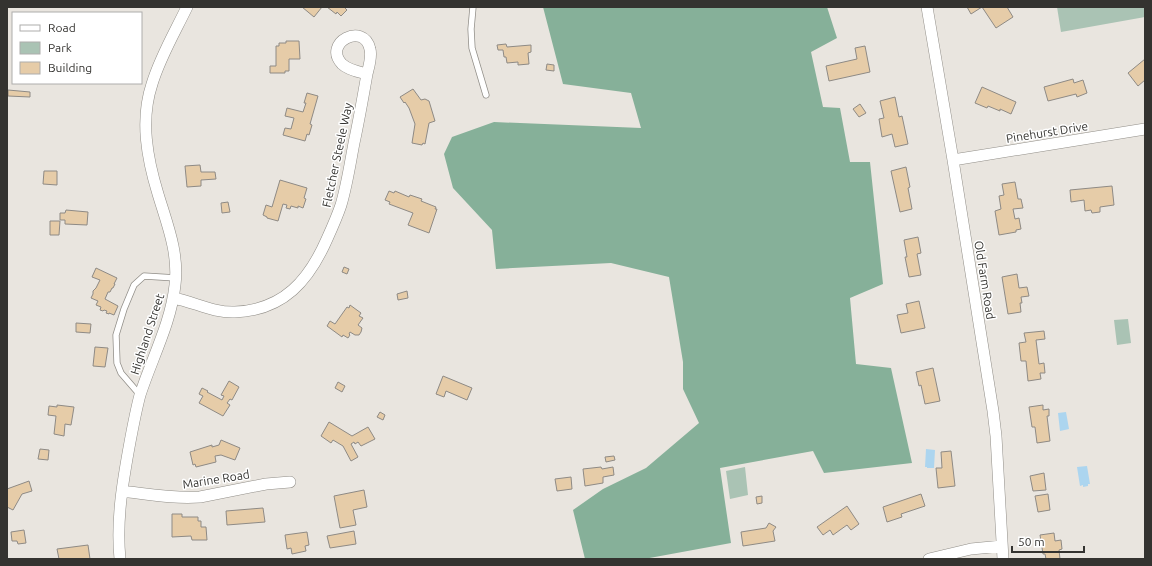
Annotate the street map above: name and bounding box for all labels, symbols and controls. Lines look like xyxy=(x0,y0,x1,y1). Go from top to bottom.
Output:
legend xyxy=(12,12,142,84)
text: Road xyxy=(48,21,76,34)
text: Park xyxy=(48,41,72,54)
text: Building xyxy=(48,61,92,74)
street label: Fletcher Steele Way xyxy=(320,101,354,209)
street label: Pinehurst Drive xyxy=(1005,119,1089,145)
street label: Old Farm Road xyxy=(972,240,998,320)
street label: Highland Street xyxy=(128,292,166,376)
street label: Marine Road xyxy=(181,467,251,491)
scale bar xyxy=(1012,528,1084,554)
text: 50 m xyxy=(1018,535,1045,548)

